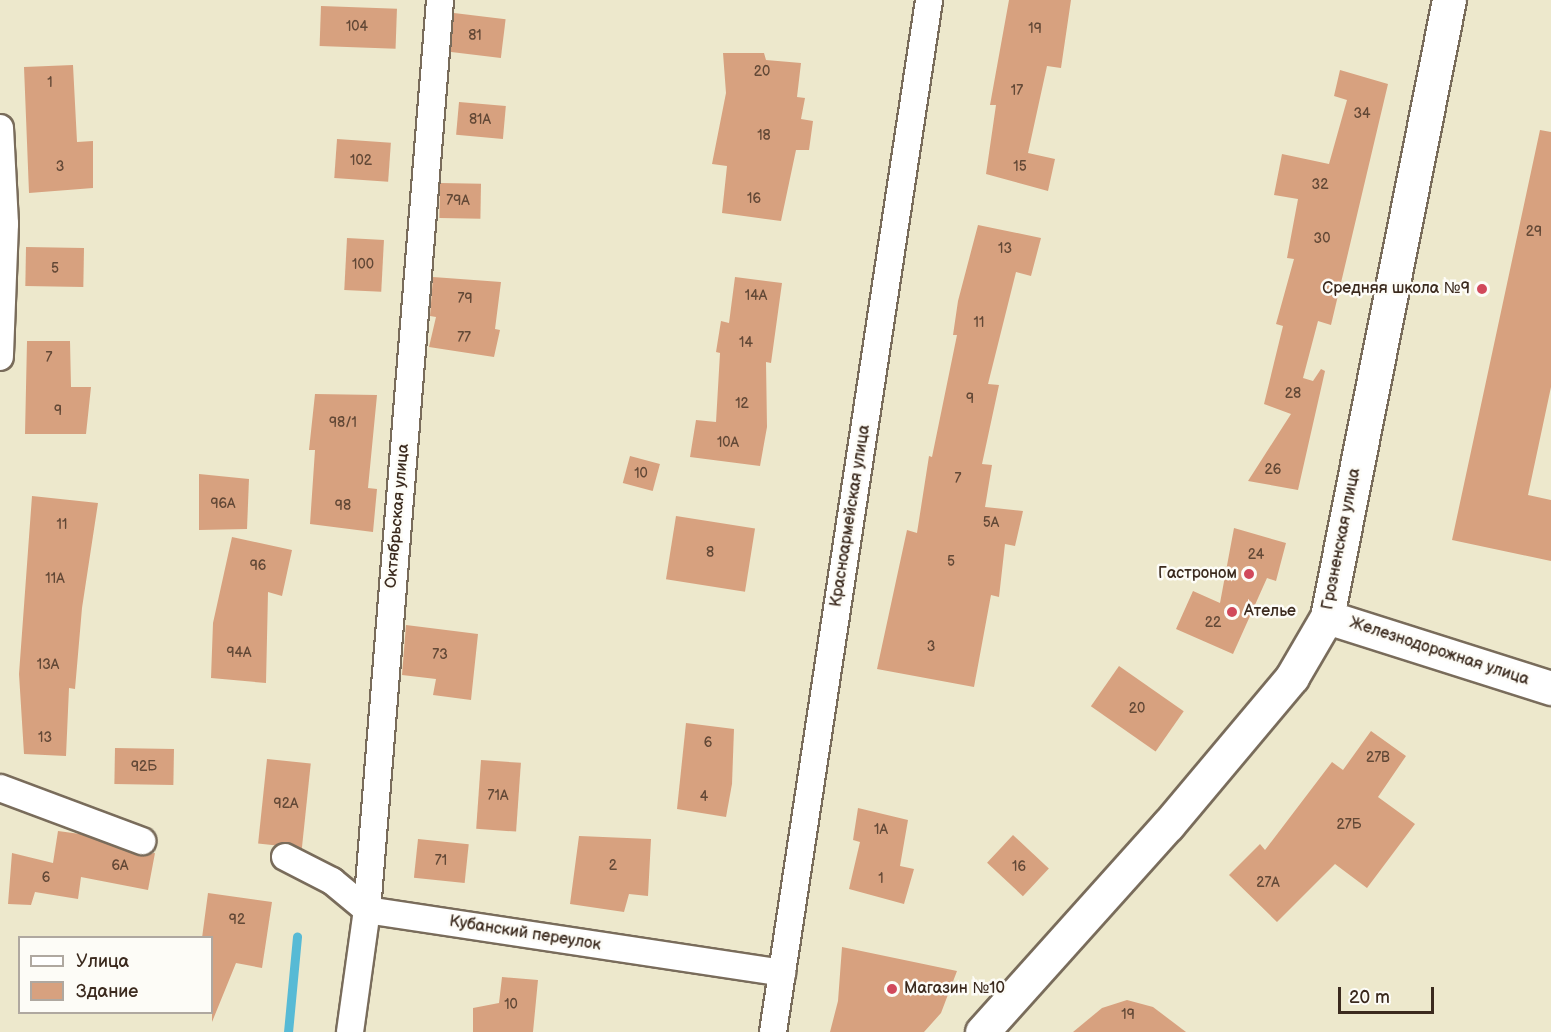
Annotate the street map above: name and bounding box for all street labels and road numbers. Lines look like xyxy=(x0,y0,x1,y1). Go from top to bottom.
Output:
street label: Красноармейская улица xyxy=(827,424,875,608)
street label: Октябрьская улица xyxy=(382,443,414,589)
street label: Грозненская улица xyxy=(1319,467,1365,611)
street label: Железнодорожная улица xyxy=(1347,614,1531,690)
street label: Кубанский переулок xyxy=(448,913,602,955)

